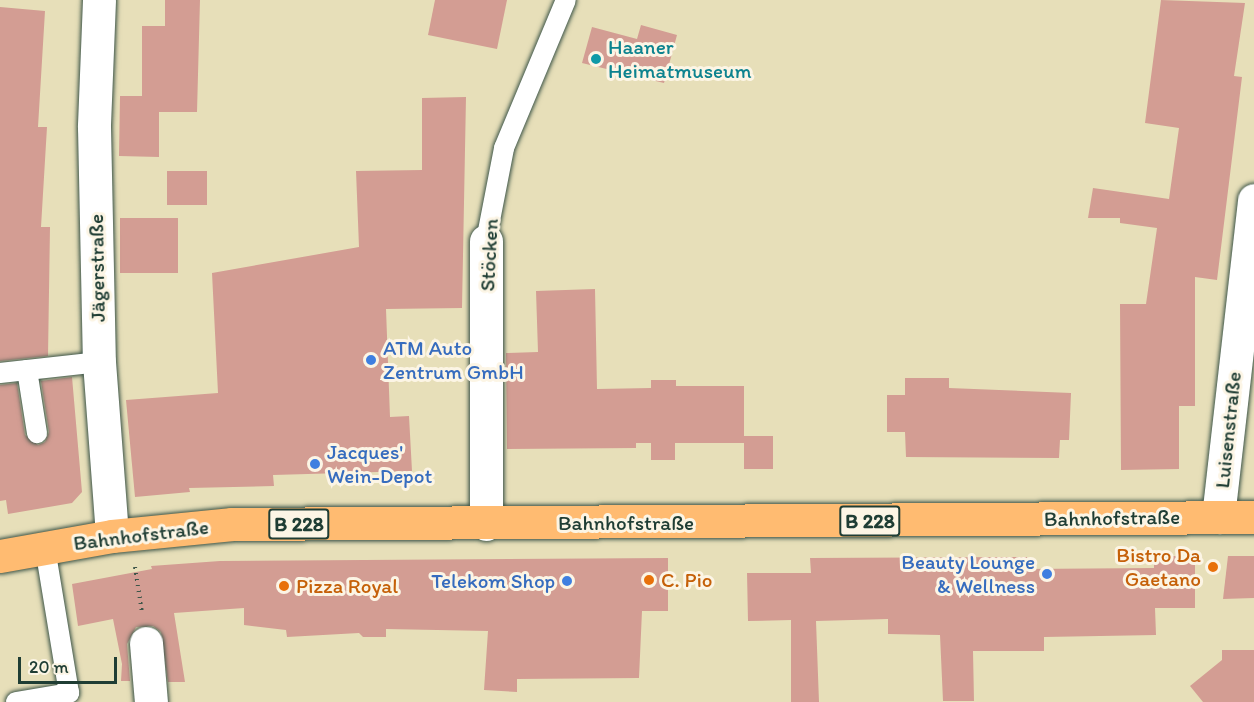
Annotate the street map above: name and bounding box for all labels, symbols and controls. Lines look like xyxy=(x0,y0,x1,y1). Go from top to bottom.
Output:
place label: Haaner Heimatmuseum xyxy=(608,34,752,84)
marker: Haaner Heimatmuseum xyxy=(589,52,603,66)
street label: Jägerstraße xyxy=(83,214,111,322)
street label: Stöcken xyxy=(475,218,503,292)
place label: ATM Auto Zentrum GmbH xyxy=(383,335,524,385)
marker: ATM Auto Zentrum GmbH xyxy=(364,353,378,367)
street label: Luisenstraße xyxy=(1209,370,1247,490)
place label: Jacques' Wein-Depot xyxy=(327,439,432,489)
marker: Jacques' Wein-Depot xyxy=(308,457,322,471)
road number: B 228 xyxy=(838,504,902,538)
street label: Bahnhofstraße xyxy=(1044,504,1180,532)
road number: B 228 xyxy=(268,507,330,541)
street label: Bahnhofstraße xyxy=(558,510,694,536)
street label: Bahnhofstraße xyxy=(72,514,210,556)
place label: Bistro Da Gaetano xyxy=(1116,542,1201,592)
place label: Beauty Lounge & Wellness xyxy=(901,549,1035,599)
marker: Bistro Da Gaetano xyxy=(1206,560,1220,574)
place label: C. Pio xyxy=(661,567,712,593)
marker: Beauty Lounge & Wellness xyxy=(1040,567,1054,581)
place label: Telekom Shop xyxy=(431,568,555,594)
place label: Pizza Royal xyxy=(296,573,397,599)
marker: C. Pio xyxy=(642,573,656,587)
marker: Telekom Shop xyxy=(560,574,574,588)
marker: Pizza Royal xyxy=(277,579,291,593)
scale bar xyxy=(21,645,120,683)
text: 20 m xyxy=(29,656,69,678)

